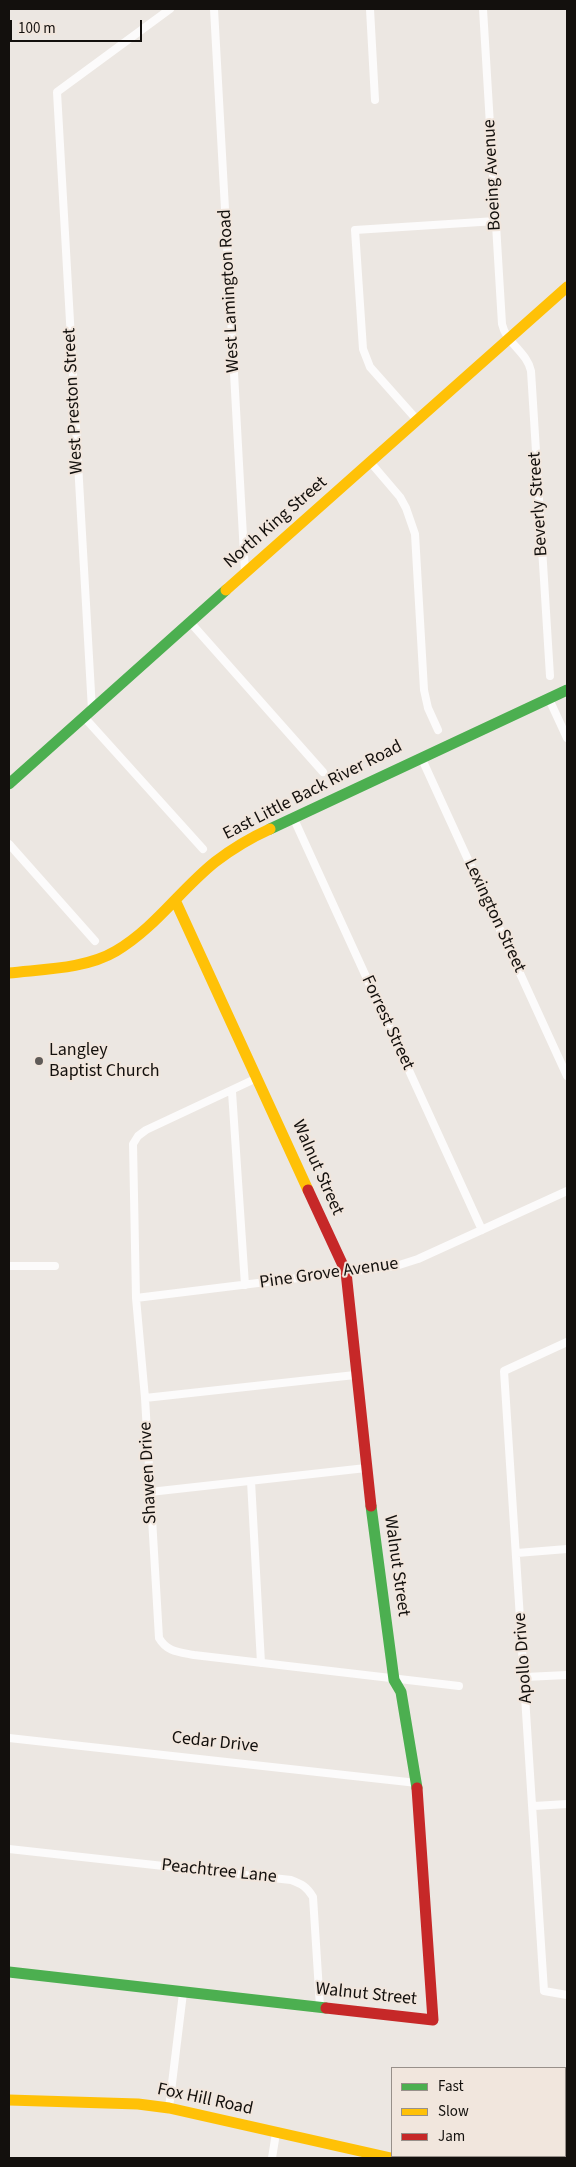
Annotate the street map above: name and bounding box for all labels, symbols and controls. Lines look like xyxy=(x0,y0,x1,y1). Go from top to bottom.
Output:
scale bar xyxy=(12,10,145,42)
text: 100 m xyxy=(18,18,56,39)
street label: Boeing Avenue xyxy=(479,119,507,231)
street label: West Lamington Road xyxy=(215,209,245,373)
street label: West Preston Street xyxy=(59,327,89,475)
street label: Beverly Street xyxy=(525,451,553,557)
street label: North King Street xyxy=(220,472,332,574)
street label: East Little Back River Road xyxy=(220,736,406,846)
street label: Lexington Street xyxy=(458,856,530,976)
street label: Forrest Street xyxy=(356,972,418,1074)
place label: Langley Baptist Church xyxy=(49,1040,160,1082)
marker: Langley Baptist Church xyxy=(33,1055,45,1067)
street label: Walnut Street xyxy=(286,1117,348,1219)
street label: Pine Grove Avenue xyxy=(258,1254,400,1294)
street label: Shawen Drive xyxy=(136,1421,162,1525)
street label: Walnut Street xyxy=(378,1514,414,1618)
street label: Apollo Drive xyxy=(510,1612,538,1704)
street label: Cedar Drive xyxy=(171,1728,259,1758)
street label: Peachtree Lane xyxy=(160,1855,278,1889)
street label: Walnut Street xyxy=(314,1979,418,2011)
legend xyxy=(391,2067,566,2157)
text: Fast xyxy=(438,2076,464,2097)
street label: Fox Hill Road xyxy=(155,2079,255,2121)
text: Slow xyxy=(438,2101,469,2122)
text: Jam xyxy=(438,2126,465,2147)

